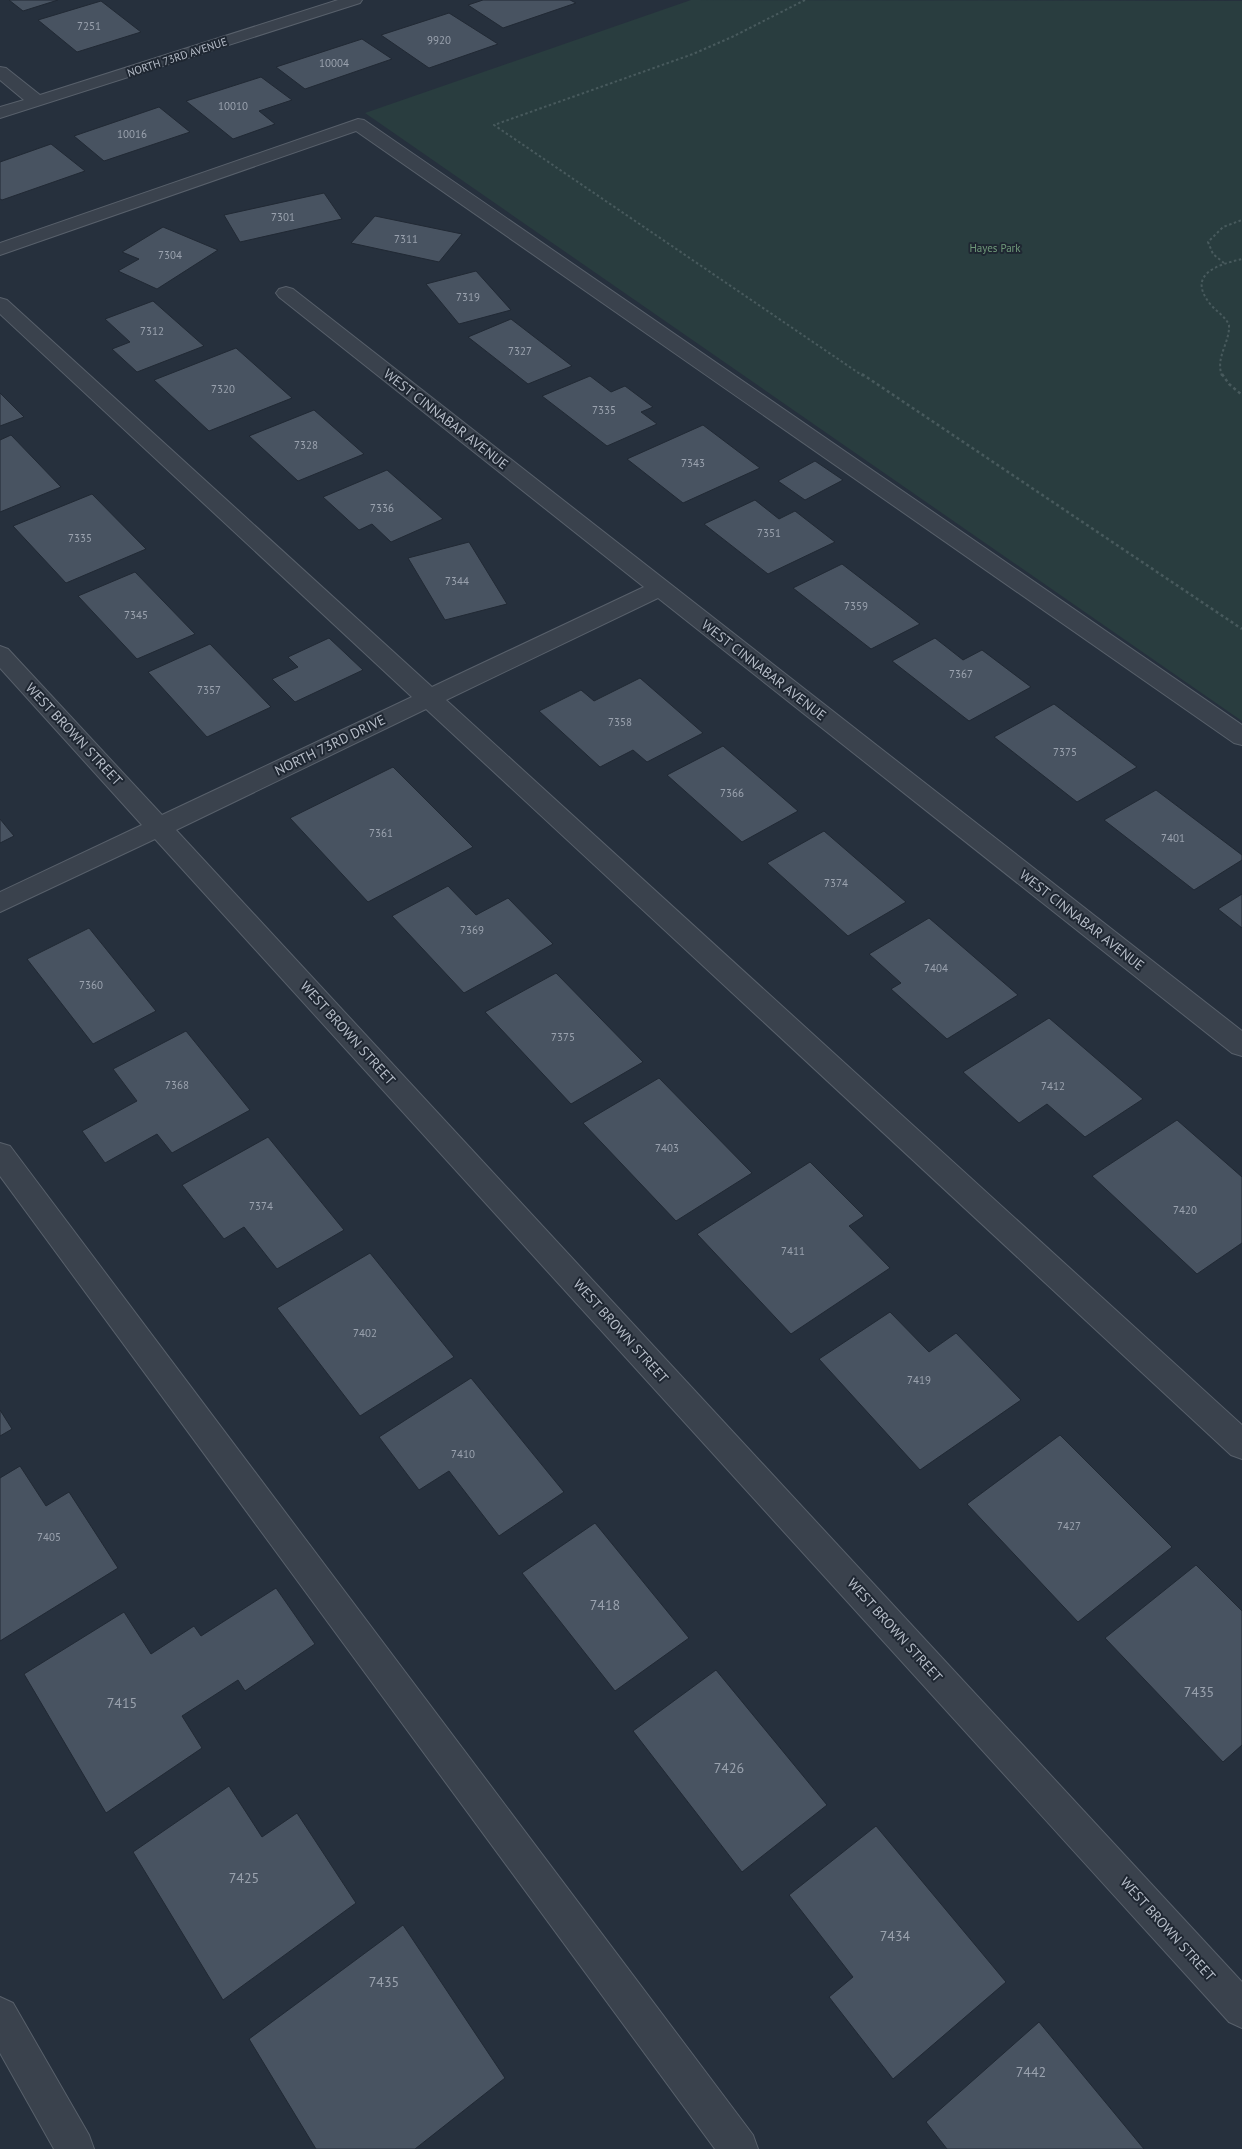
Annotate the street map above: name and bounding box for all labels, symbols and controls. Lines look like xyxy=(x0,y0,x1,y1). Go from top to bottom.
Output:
house number: 7251 xyxy=(77,19,101,33)
house number: 9920 xyxy=(427,33,451,47)
street label: NORTH 73RD AVENUE xyxy=(125,34,229,80)
house number: 10004 xyxy=(319,56,349,70)
house number: 10010 xyxy=(218,99,248,113)
house number: 10016 xyxy=(117,127,147,141)
house number: 7301 xyxy=(271,210,295,224)
house number: 7311 xyxy=(394,232,418,246)
park label: Hayes Park xyxy=(969,241,1021,255)
house number: 7304 xyxy=(158,248,182,262)
house number: 7319 xyxy=(456,290,480,304)
house number: 7312 xyxy=(140,324,164,338)
house number: 7327 xyxy=(508,344,532,358)
street label: WEST CINNABAR AVENUE xyxy=(380,365,512,473)
house number: 7320 xyxy=(211,382,235,396)
house number: 7335 xyxy=(592,403,616,417)
house number: 7328 xyxy=(294,438,318,452)
house number: 7343 xyxy=(681,456,705,470)
house number: 7336 xyxy=(370,501,394,515)
house number: 7351 xyxy=(757,526,781,540)
house number: 7335 xyxy=(68,531,92,545)
house number: 7344 xyxy=(445,574,469,588)
house number: 7359 xyxy=(844,599,868,613)
house number: 7345 xyxy=(124,608,148,622)
street label: WEST CINNABAR AVENUE xyxy=(698,616,830,724)
house number: 7367 xyxy=(949,667,973,681)
street label: WEST BROWN STREET xyxy=(22,679,126,789)
house number: 7357 xyxy=(197,683,221,697)
street label: NORTH 73RD DRIVE xyxy=(272,710,388,780)
house number: 7358 xyxy=(608,715,632,729)
house number: 7375 xyxy=(1053,745,1077,759)
house number: 7366 xyxy=(720,786,744,800)
house number: 7361 xyxy=(369,826,393,840)
house number: 7401 xyxy=(1161,831,1185,845)
street label: WEST CINNABAR AVENUE xyxy=(1016,866,1148,974)
house number: 7374 xyxy=(824,876,848,890)
house number: 7369 xyxy=(460,923,484,937)
house number: 7404 xyxy=(924,961,948,975)
street label: WEST BROWN STREET xyxy=(297,977,400,1089)
house number: 7360 xyxy=(79,978,103,992)
house number: 7375 xyxy=(551,1030,575,1044)
house number: 7368 xyxy=(165,1078,189,1092)
house number: 7412 xyxy=(1041,1079,1065,1093)
house number: 7403 xyxy=(655,1141,679,1155)
house number: 7374 xyxy=(249,1199,273,1213)
house number: 7420 xyxy=(1173,1203,1197,1217)
house number: 7411 xyxy=(781,1244,805,1258)
street label: WEST BROWN STREET xyxy=(570,1275,673,1387)
house number: 7402 xyxy=(353,1326,377,1340)
house number: 7419 xyxy=(907,1373,931,1387)
house number: 7410 xyxy=(451,1447,475,1461)
house number: 7427 xyxy=(1057,1519,1081,1533)
house number: 7405 xyxy=(37,1530,61,1544)
street label: WEST BROWN STREET xyxy=(844,1574,947,1686)
house number: 7418 xyxy=(590,1596,620,1614)
house number: 7435 xyxy=(1184,1683,1214,1701)
house number: 7415 xyxy=(107,1694,137,1712)
house number: 7426 xyxy=(714,1759,744,1777)
house number: 7425 xyxy=(229,1869,259,1887)
street label: WEST BROWN STREET xyxy=(1117,1873,1220,1985)
house number: 7434 xyxy=(880,1927,911,1945)
house number: 7435 xyxy=(369,1973,399,1991)
house number: 7442 xyxy=(1016,2063,1046,2081)

